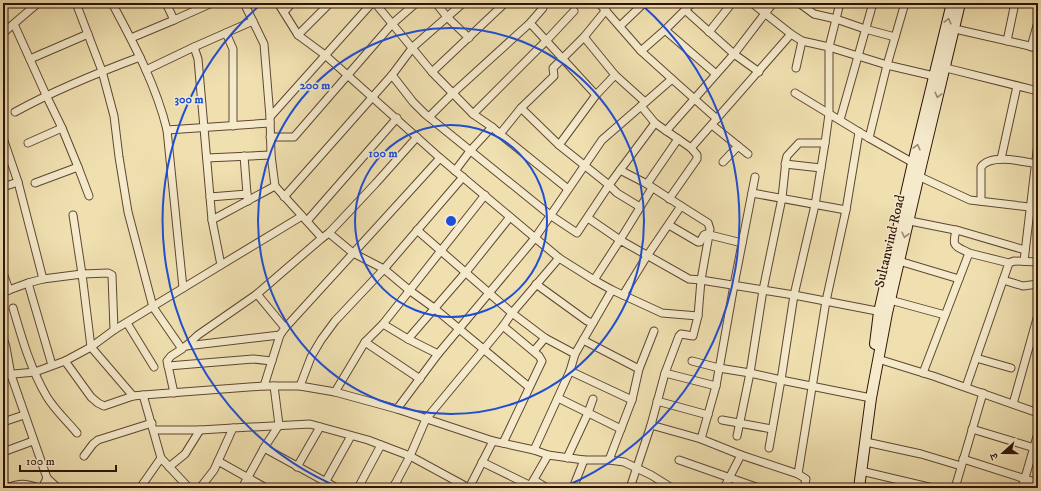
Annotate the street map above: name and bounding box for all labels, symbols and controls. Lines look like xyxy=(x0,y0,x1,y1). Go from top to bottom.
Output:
one-way arrow xyxy=(943,18,951,24)
text: 200 m xyxy=(300,78,330,93)
text: 300 m xyxy=(175,92,203,107)
one-way arrow xyxy=(935,92,943,99)
one-way arrow xyxy=(912,144,921,151)
text: 100 m xyxy=(369,146,397,161)
street label: Sultanwind Road xyxy=(871,193,909,289)
centre of rings xyxy=(444,214,458,228)
one-way arrow xyxy=(901,232,910,239)
north arrow xyxy=(983,433,1023,473)
scale bar xyxy=(20,447,116,473)
text: उ xyxy=(987,450,1002,462)
text: 100 m xyxy=(26,454,55,469)

